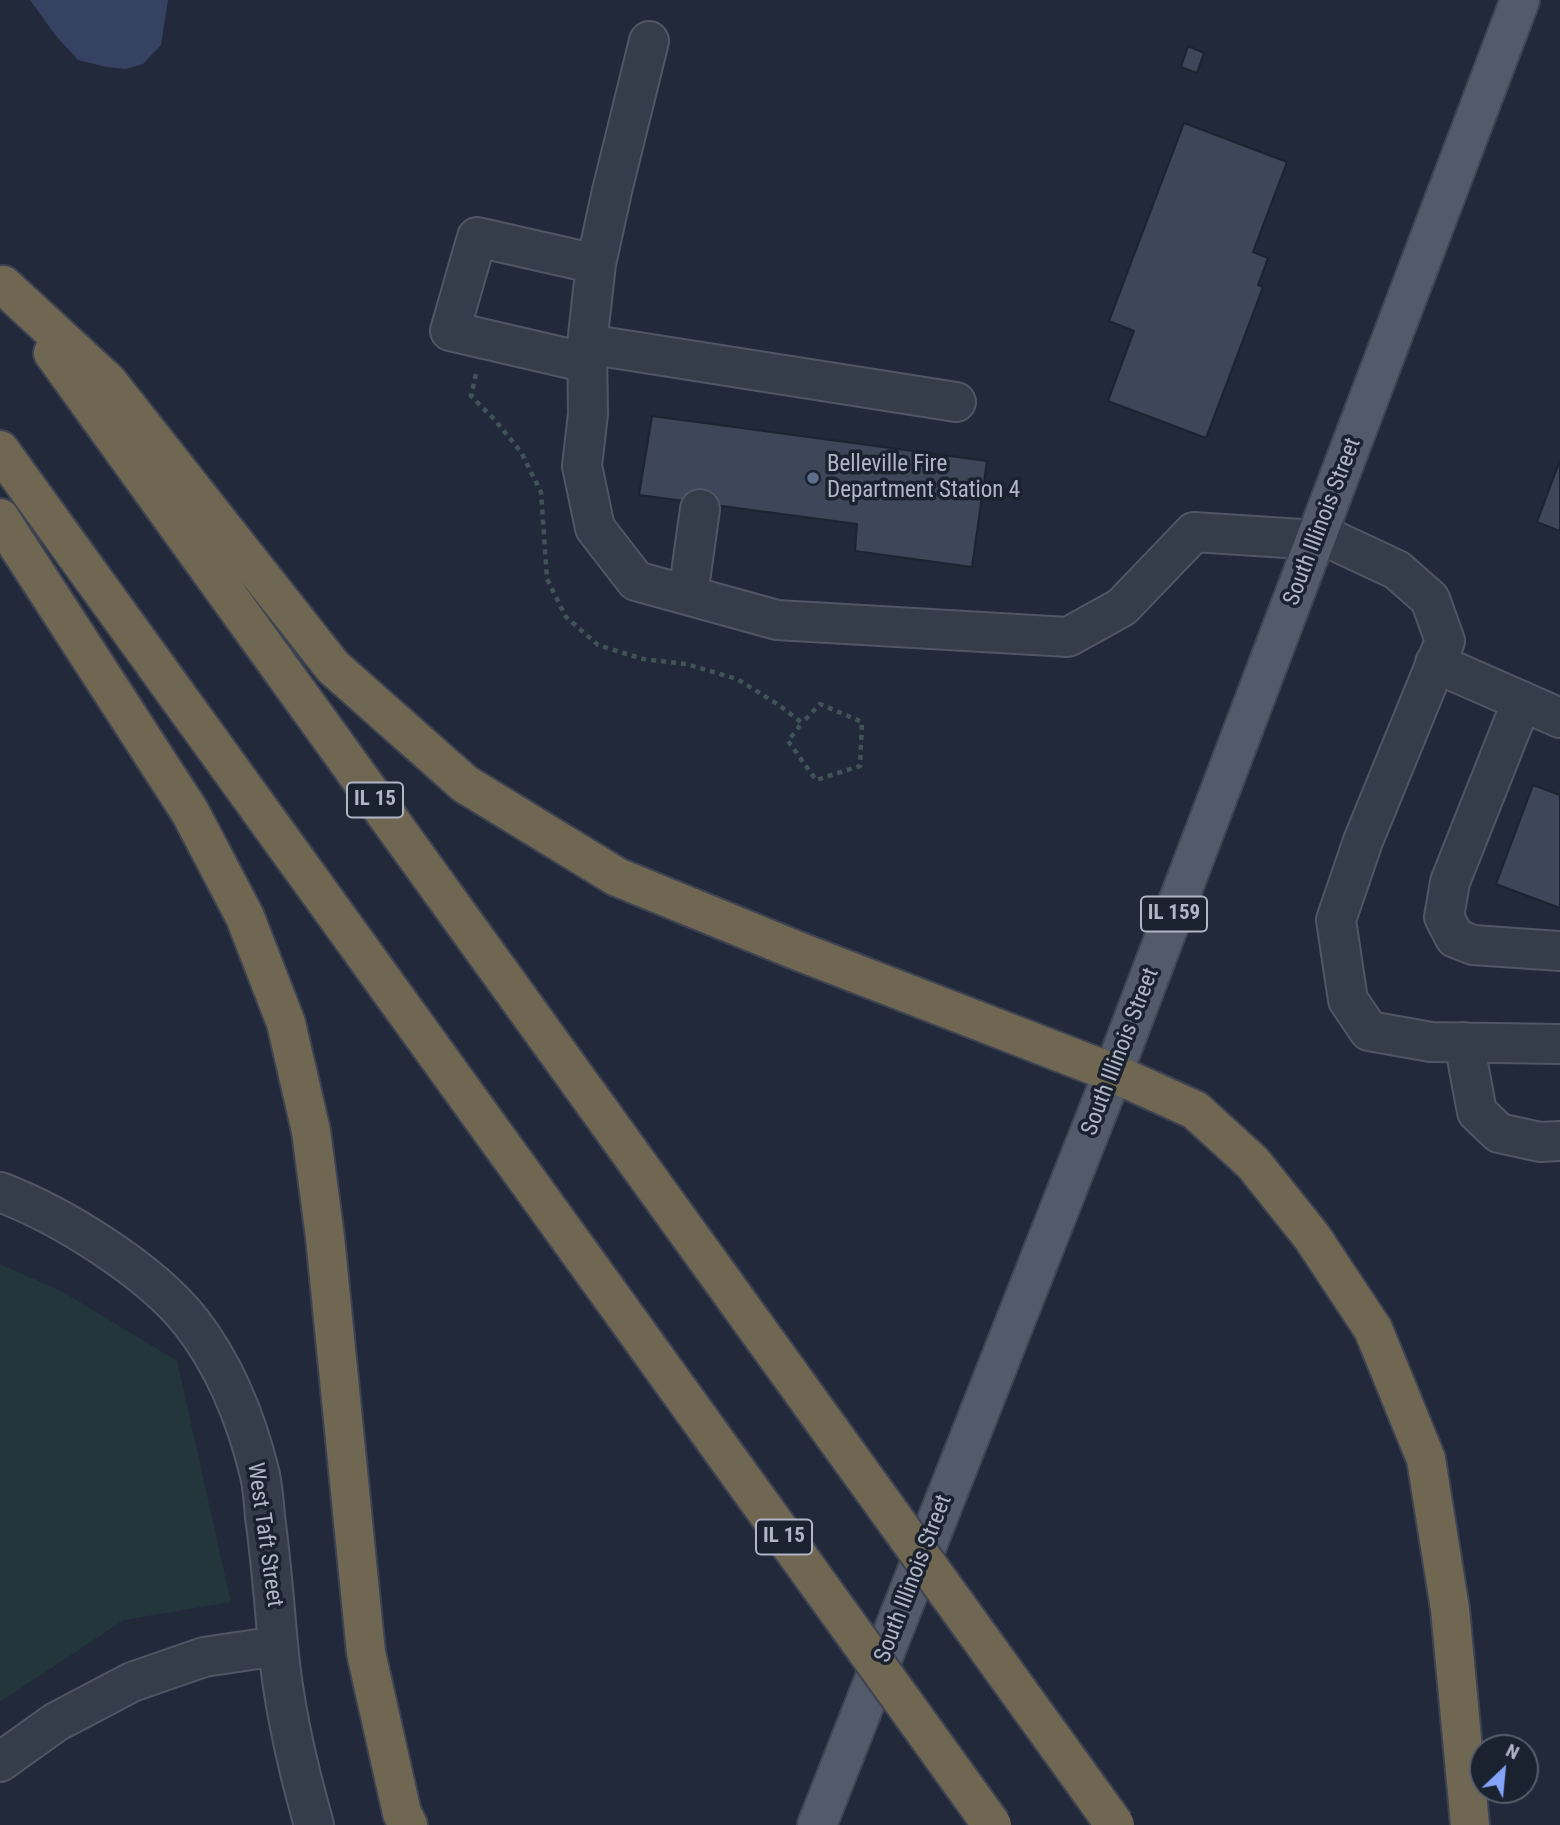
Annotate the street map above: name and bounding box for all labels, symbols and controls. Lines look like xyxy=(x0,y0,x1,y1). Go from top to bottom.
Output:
street label: South Illinois Street xyxy=(1278,434,1368,610)
place label: Belleville Fire Department Station 4 xyxy=(827,451,1020,505)
marker: Belleville Fire Department Station 4 xyxy=(805,470,821,486)
road number: IL 15 xyxy=(347,782,403,818)
road number: IL 159 xyxy=(1141,897,1207,932)
street label: South Illinois Street xyxy=(1076,964,1166,1140)
street label: West Taft Street xyxy=(240,1461,288,1609)
street label: South Illinois Street xyxy=(869,1491,959,1667)
road number: IL 15 xyxy=(756,1520,812,1554)
north arrow xyxy=(1469,1734,1539,1804)
text: N xyxy=(1502,1739,1523,1764)

